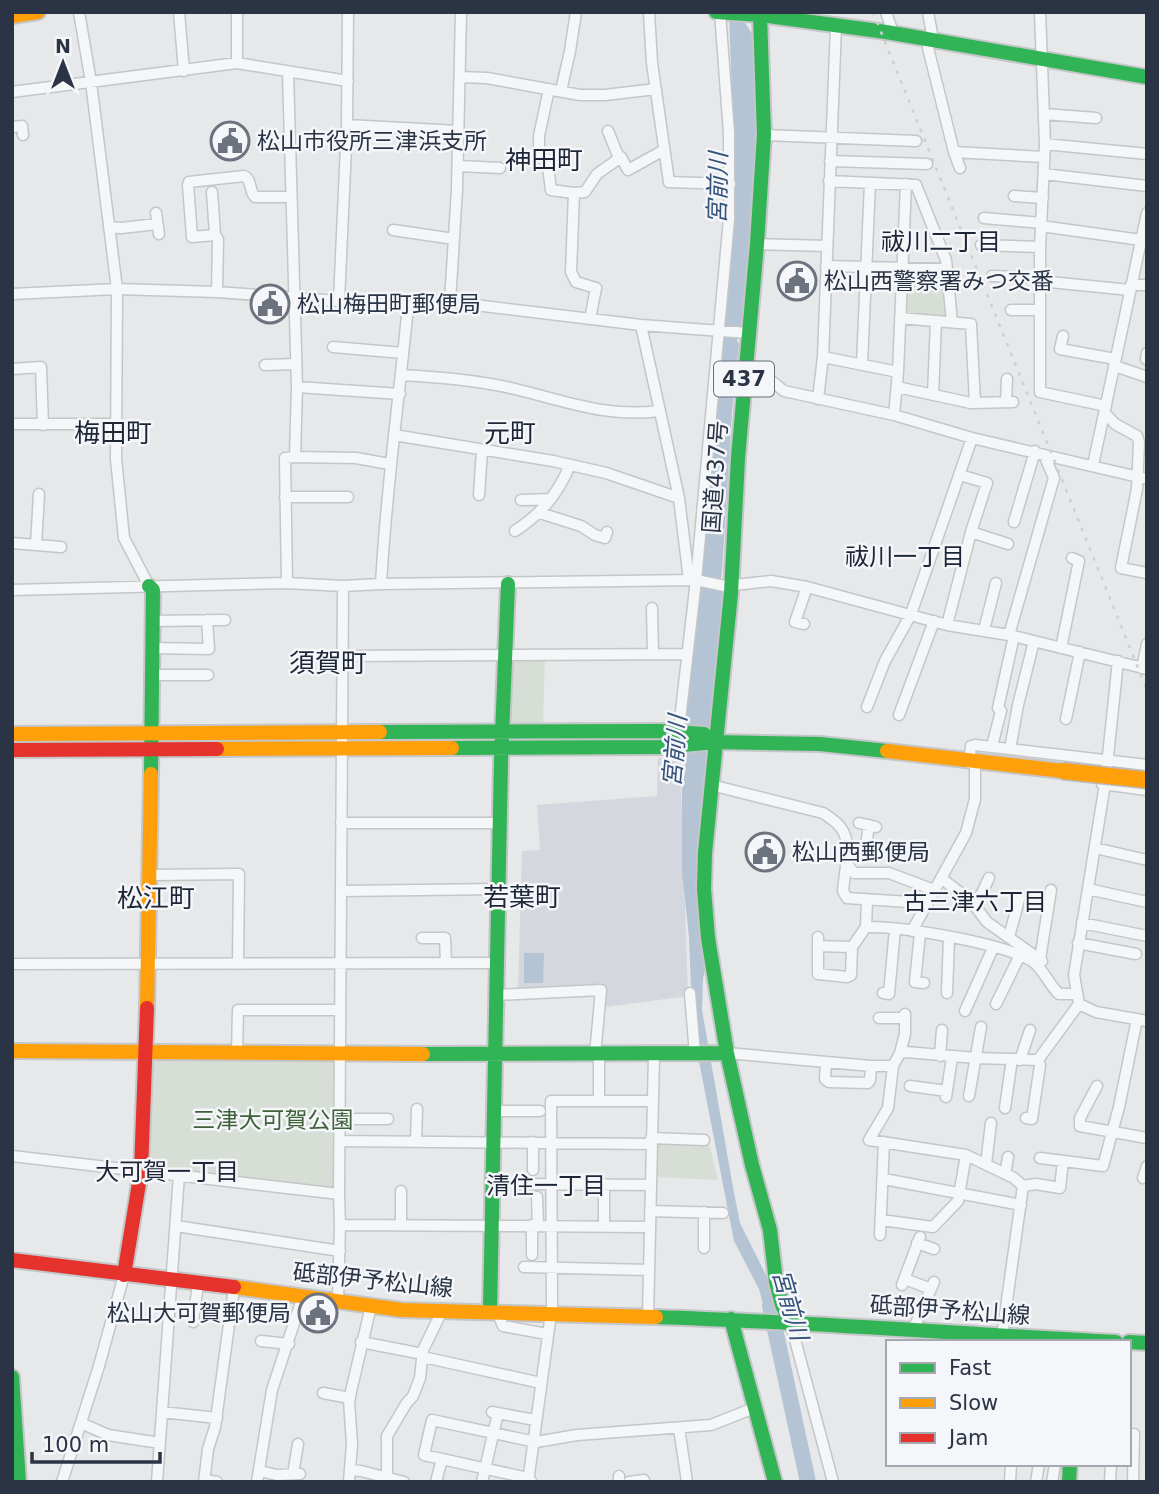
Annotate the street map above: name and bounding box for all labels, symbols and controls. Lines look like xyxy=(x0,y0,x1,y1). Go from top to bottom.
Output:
north arrow xyxy=(28,28,98,98)
text: N xyxy=(55,35,71,57)
public building icon: 松山市役所三津浜支所 xyxy=(209,120,251,162)
place label: 松山市役所三津浜支所 xyxy=(257,128,487,154)
district label: 神田町 xyxy=(505,145,583,175)
water label: 宮前川 xyxy=(703,149,733,224)
district label: 祓川二丁目 xyxy=(881,228,1001,256)
public building icon: 松山西警察署みつ交番 xyxy=(776,260,818,302)
place label: 松山西警察署みつ交番 xyxy=(824,268,1054,294)
public building icon: 松山梅田町郵便局 xyxy=(249,283,291,325)
place label: 松山梅田町郵便局 xyxy=(297,291,481,317)
road number: 437 xyxy=(714,362,774,396)
district label: 梅田町 xyxy=(74,418,152,448)
district label: 元町 xyxy=(484,418,536,448)
street label: 国道437号 xyxy=(698,420,732,534)
district label: 祓川一丁目 xyxy=(845,543,965,571)
district label: 須賀町 xyxy=(289,648,367,678)
water label: 宮前川 xyxy=(658,711,692,788)
public building icon: 松山西郵便局 xyxy=(744,831,786,873)
place label: 松山西郵便局 xyxy=(792,839,930,865)
district label: 若葉町 xyxy=(483,882,561,912)
district label: 松江町 xyxy=(117,883,195,913)
district label: 古三津六丁目 xyxy=(903,888,1047,916)
park label: 三津大可賀公園 xyxy=(193,1107,354,1133)
district label: 大可賀一丁目 xyxy=(95,1158,239,1186)
district label: 清住一丁目 xyxy=(486,1172,606,1200)
street label: 砥部伊予松山線 xyxy=(292,1259,454,1301)
water label: 宮前川 xyxy=(767,1267,814,1346)
street label: 砥部伊予松山線 xyxy=(869,1291,1031,1329)
public building icon: 松山大可賀郵便局 xyxy=(297,1292,339,1334)
place label: 松山大可賀郵便局 xyxy=(107,1300,291,1326)
legend xyxy=(886,1340,1131,1466)
text: Fast xyxy=(949,1356,991,1380)
text: Slow xyxy=(949,1391,998,1415)
scale bar xyxy=(32,1420,159,1464)
text: Jam xyxy=(947,1426,989,1450)
text: 100 m xyxy=(42,1433,109,1457)

